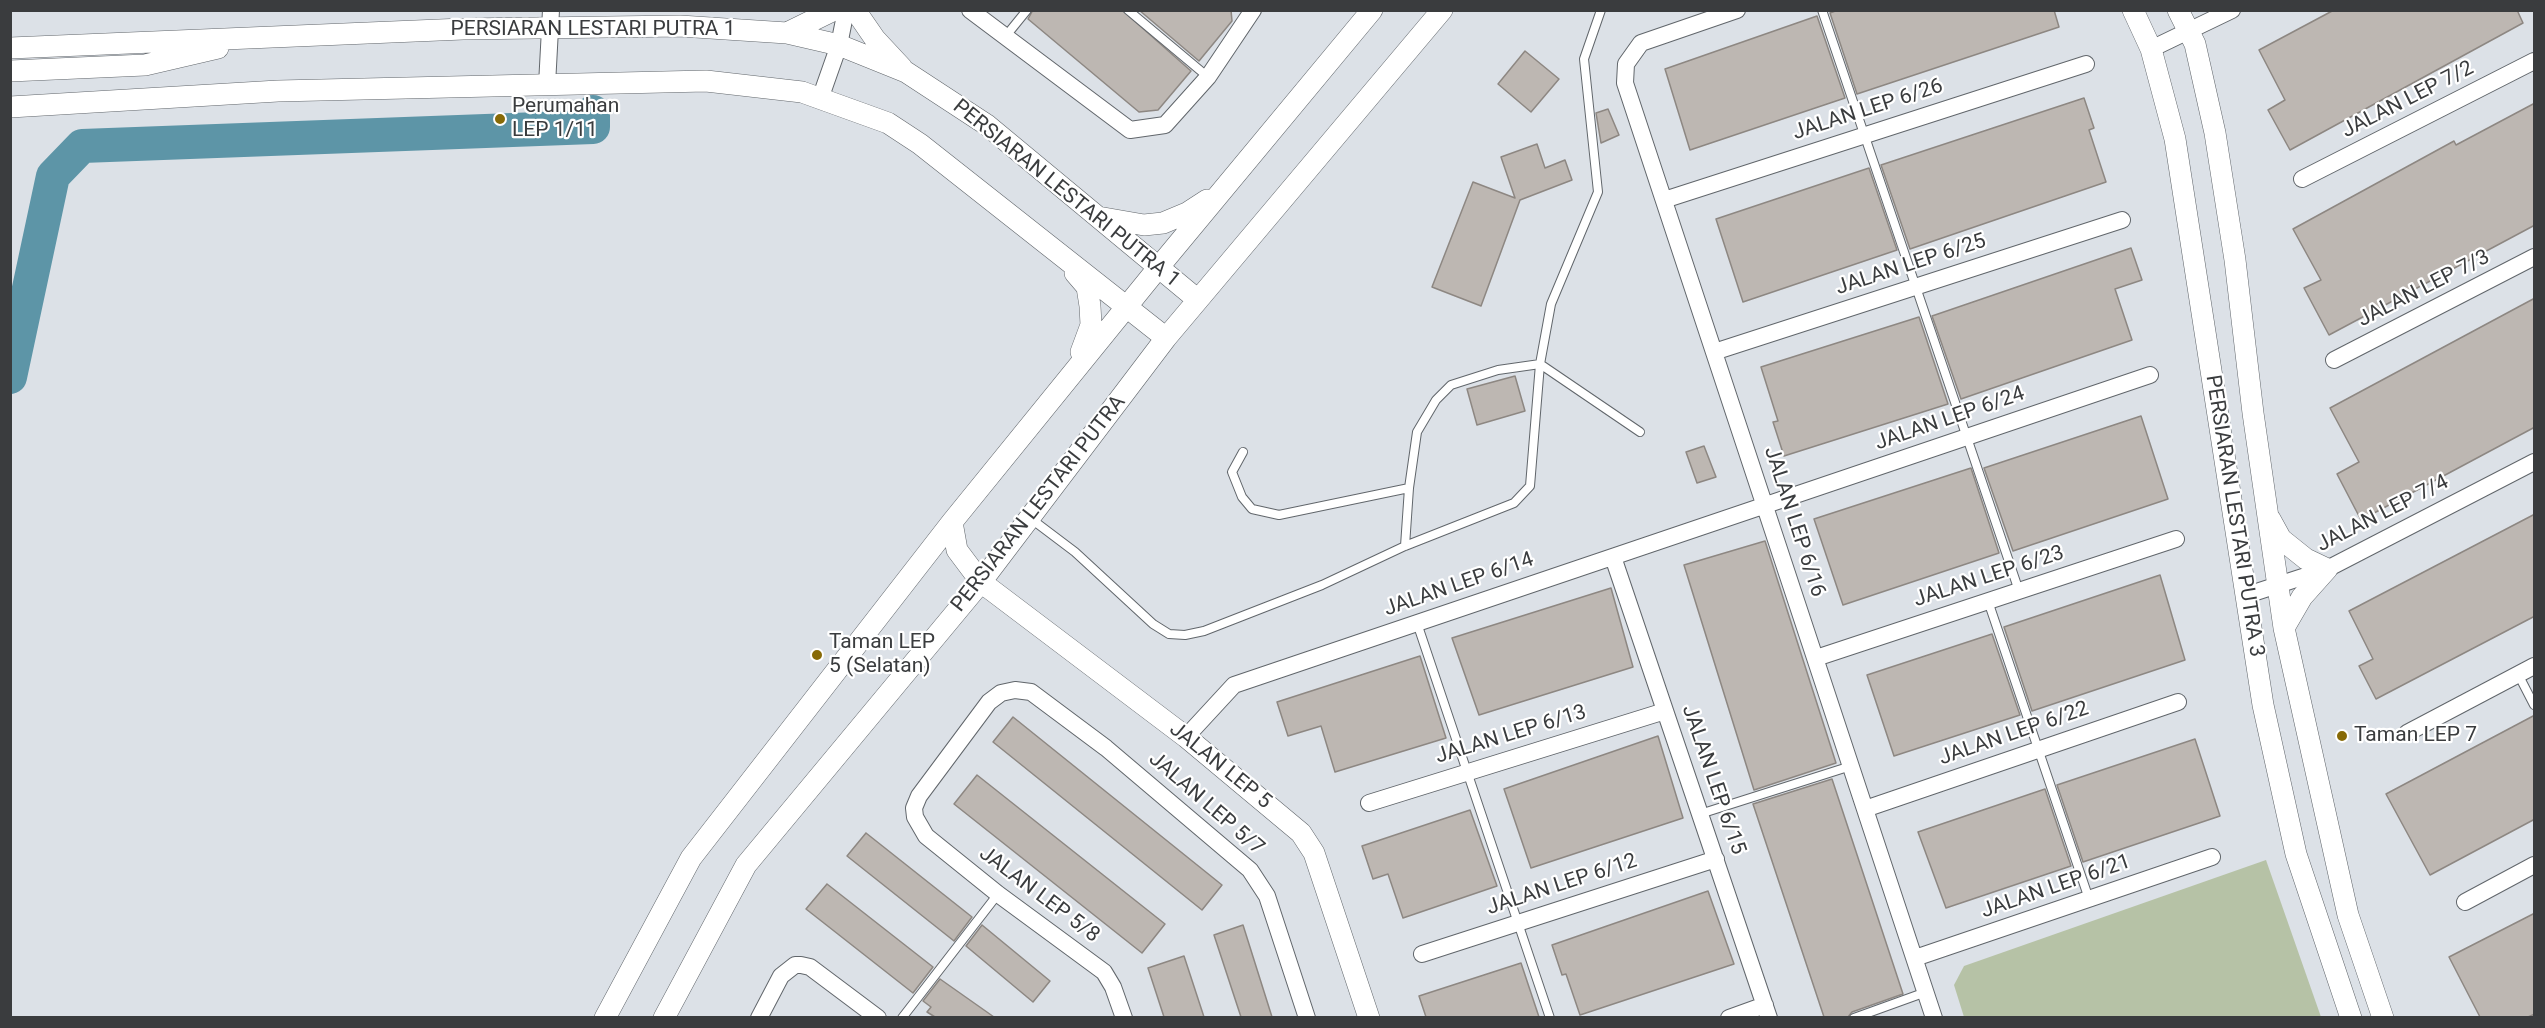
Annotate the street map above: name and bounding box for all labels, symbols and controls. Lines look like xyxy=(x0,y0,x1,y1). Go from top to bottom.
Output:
street label: PERSIARAN LESTARI PUTRA 1 xyxy=(450,17,736,43)
street label: JALAN LEP 7/2 xyxy=(2338,56,2478,144)
street label: JALAN LEP 6/26 xyxy=(1790,74,1946,146)
place label: Perumahan LEP 1/11 xyxy=(512,94,619,144)
street label: PERSIARAN LESTARI PUTRA 1 xyxy=(947,95,1185,293)
marker: Perumahan LEP 1/11 xyxy=(493,112,507,126)
street label: JALAN LEP 6/25 xyxy=(1833,229,1989,301)
street label: JALAN LEP 7/3 xyxy=(2354,245,2494,333)
street label: PERSIARAN LESTARI PUTRA 3 xyxy=(2199,373,2269,659)
street label: JALAN LEP 6/24 xyxy=(1872,382,2028,456)
street label: PERSIARAN LESTARI PUTRA xyxy=(947,391,1131,617)
street label: JALAN LEP 6/16 xyxy=(1758,444,1830,600)
street label: JALAN LEP 7/4 xyxy=(2313,470,2453,558)
street label: JALAN LEP 6/23 xyxy=(1911,541,2067,613)
street label: JALAN LEP 6/14 xyxy=(1381,548,1537,622)
place label: Taman LEP 5 (Selatan) xyxy=(829,630,935,680)
marker: Taman LEP 5 (Selatan) xyxy=(810,648,824,662)
street label: JALAN LEP 6/22 xyxy=(1936,697,2092,771)
street label: JALAN LEP 6/13 xyxy=(1433,700,1589,770)
street label: JALAN LEP 6/15 xyxy=(1676,702,1750,858)
street label: JALAN LEP 5 xyxy=(1164,717,1276,815)
place label: Taman LEP 7 xyxy=(2354,723,2477,749)
marker: Taman LEP 7 xyxy=(2335,729,2349,743)
street label: JALAN LEP 5/7 xyxy=(1143,747,1269,861)
street label: JALAN LEP 5/8 xyxy=(974,841,1104,949)
street label: JALAN LEP 6/12 xyxy=(1484,849,1640,921)
street label: JALAN LEP 6/21 xyxy=(1978,850,2134,924)

